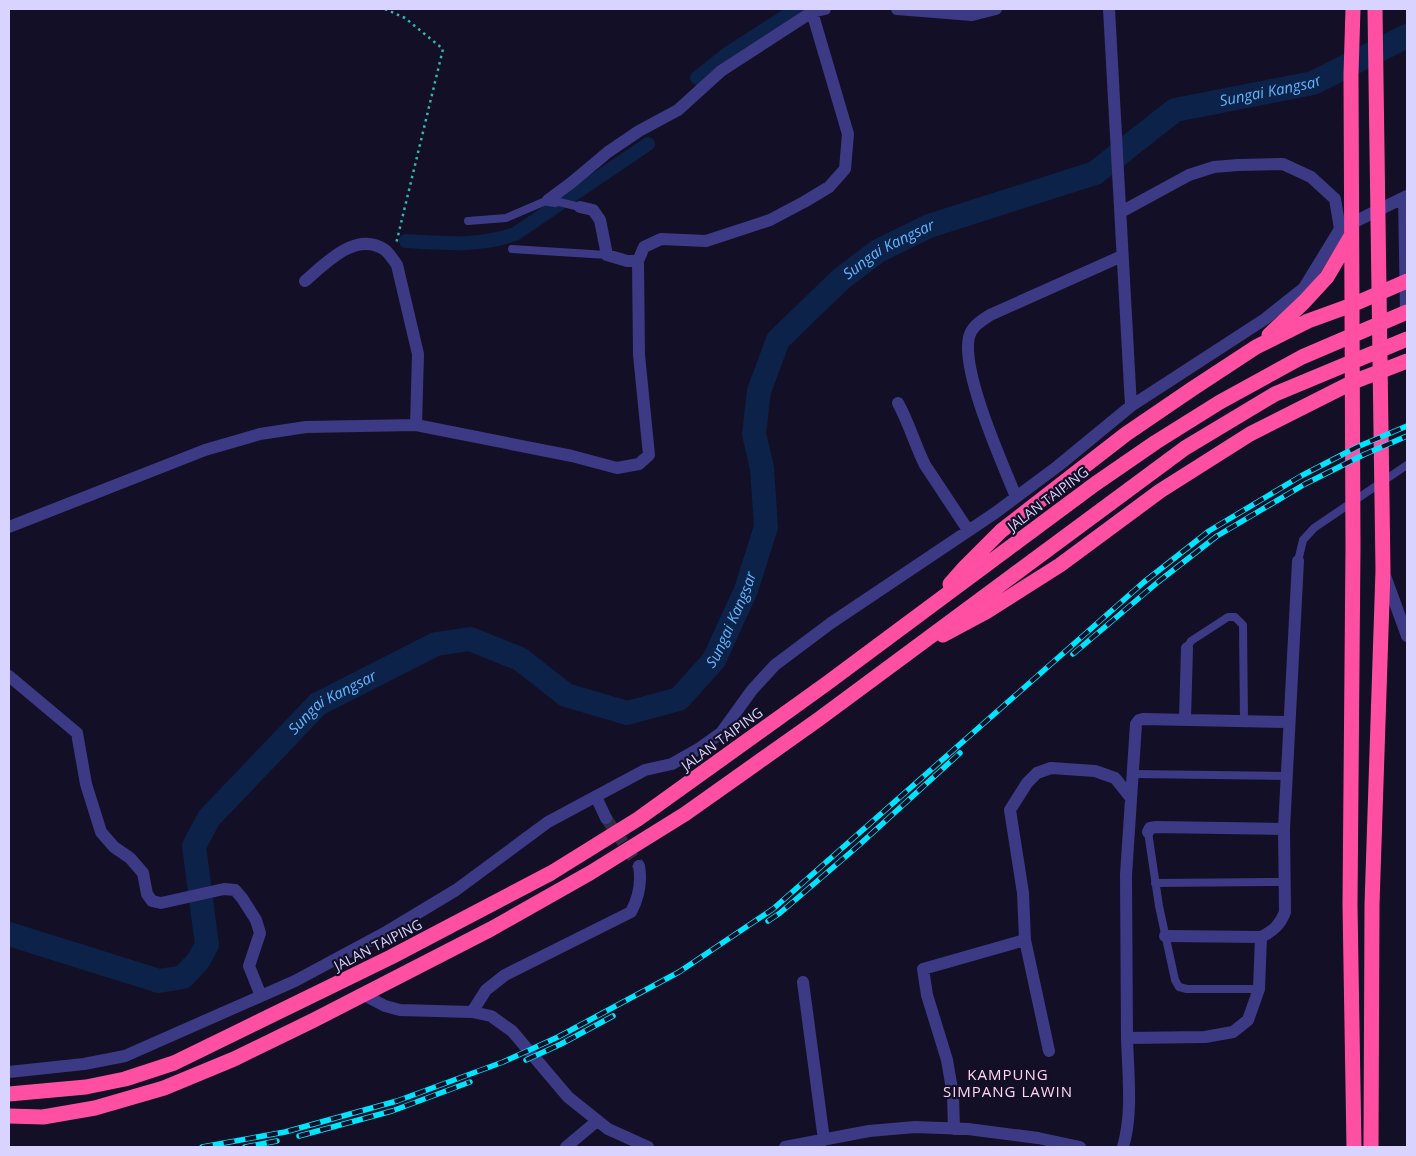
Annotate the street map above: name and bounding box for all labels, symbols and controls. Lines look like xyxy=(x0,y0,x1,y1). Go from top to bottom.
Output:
water label: Sungai Kangsar xyxy=(1218,69,1325,110)
water label: Sungai Kangsar xyxy=(838,214,937,283)
street label: JALAN TAIPING xyxy=(1002,462,1092,536)
water label: Sungai Kangsar xyxy=(701,568,761,672)
water label: Sungai Kangsar xyxy=(283,665,380,738)
street label: JALAN TAIPING xyxy=(675,703,766,776)
street label: JALAN TAIPING xyxy=(329,914,425,976)
district label: KAMPUNG SIMPANG LAWIN xyxy=(943,1064,1073,1101)

